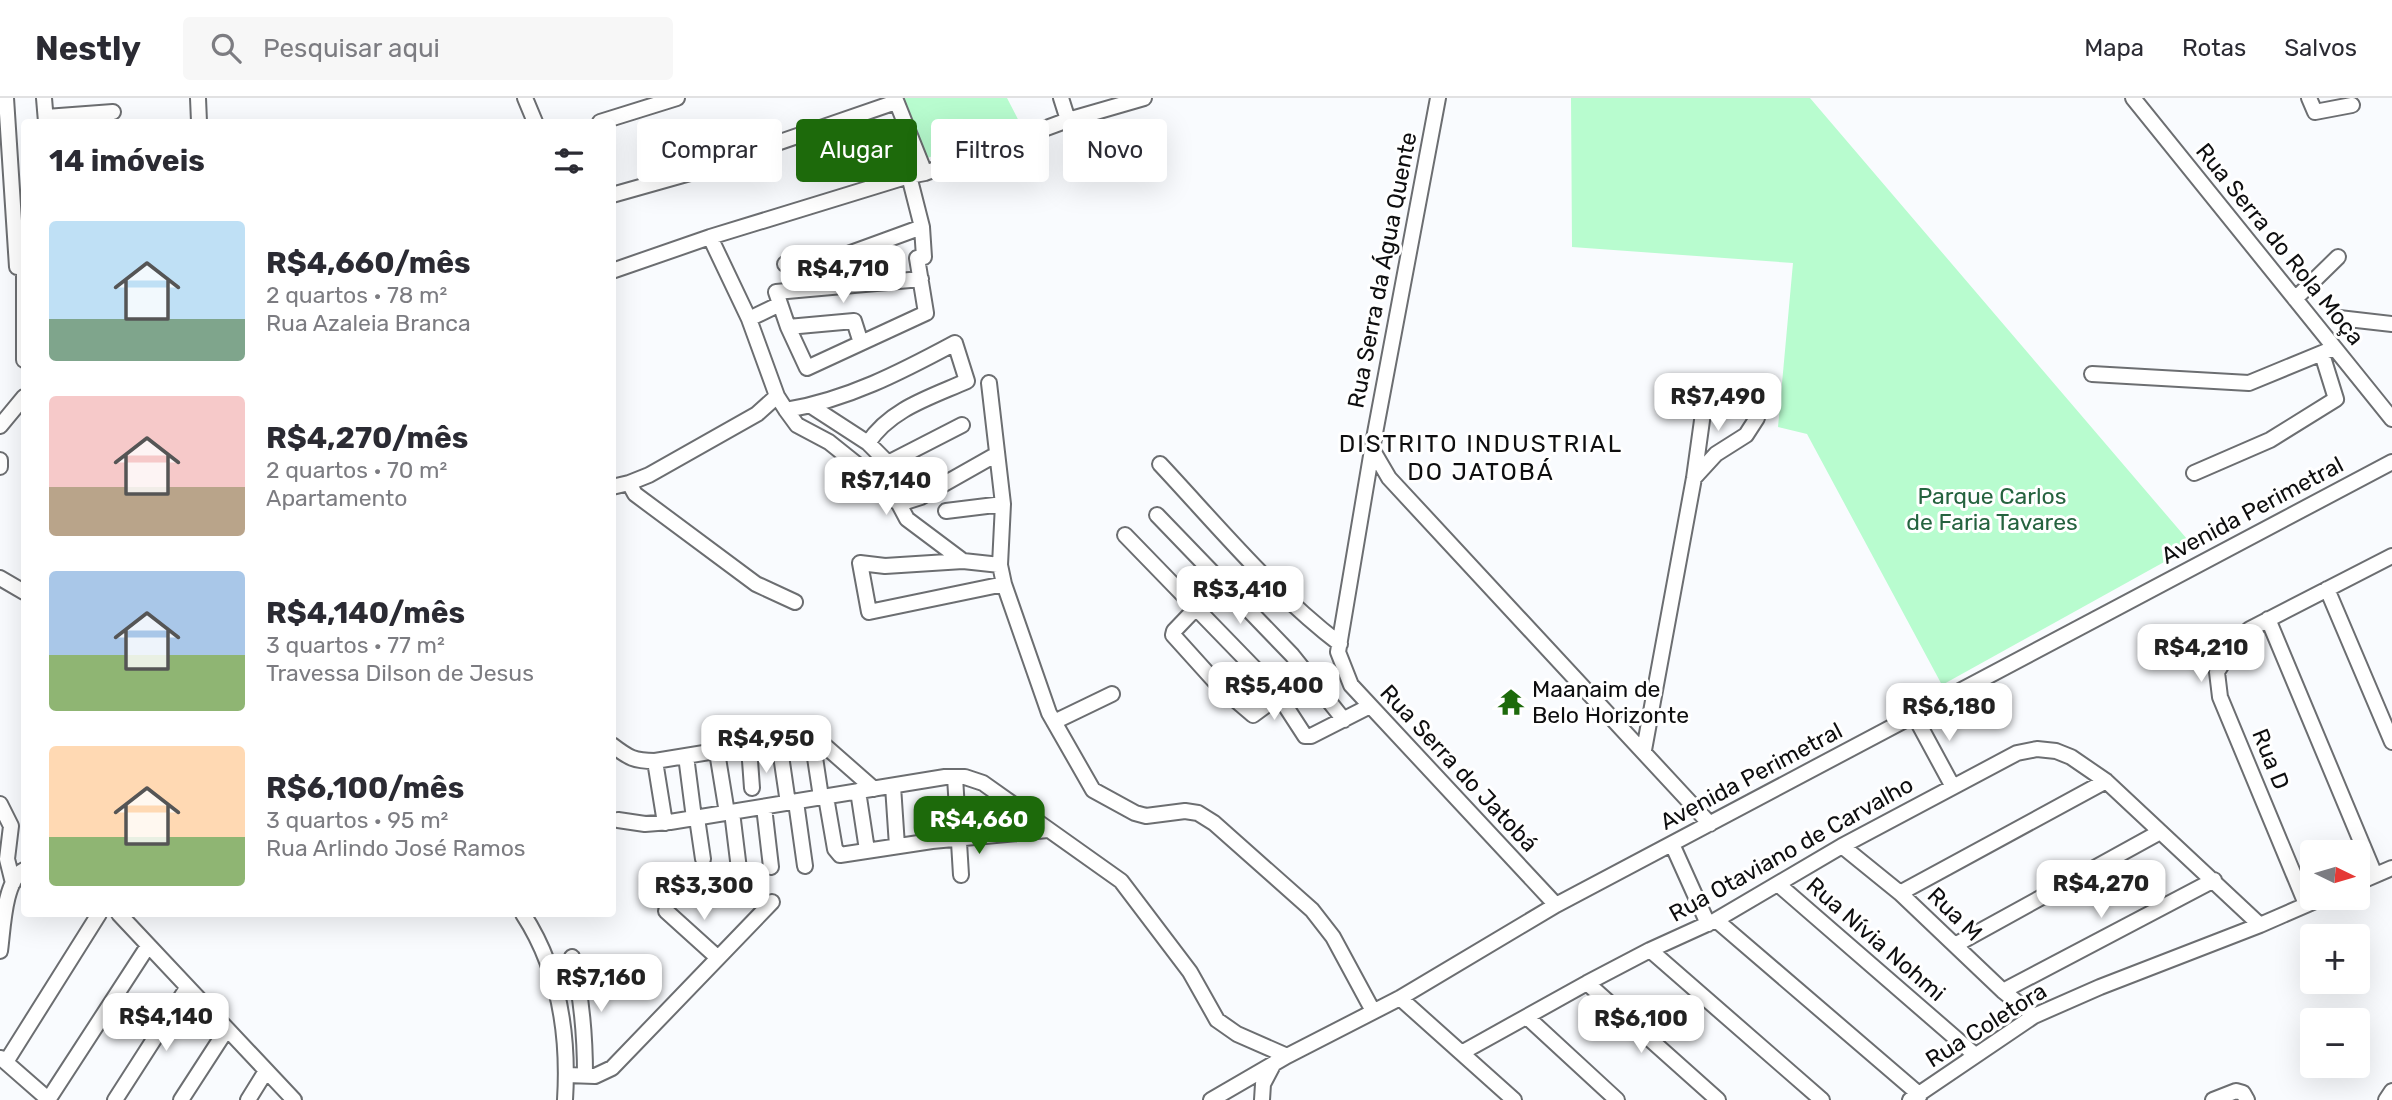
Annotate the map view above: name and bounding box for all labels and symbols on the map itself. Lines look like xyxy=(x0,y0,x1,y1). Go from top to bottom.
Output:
street label: Rua Serra da Água Quente xyxy=(1341,130,1423,410)
street label: Rua Serra do Rola Moça xyxy=(2190,137,2370,351)
pin: R$4,710 xyxy=(778,246,908,305)
pin: R$7,490 xyxy=(1653,374,1783,433)
district label: DISTRITO INDUSTRIAL DO JATOBÁ xyxy=(1339,430,1623,486)
street label: Avenida Perimetral xyxy=(2156,450,2348,570)
pin: R$7,140 xyxy=(821,458,951,517)
park label: Parque Carlos de Faria Tavares xyxy=(1906,482,2078,536)
pin: R$3,410 xyxy=(1175,566,1305,626)
pin: R$4,210 xyxy=(2136,624,2266,684)
pin: R$5,400 xyxy=(1209,662,1339,722)
place label: Maanaim de Belo Horizonte xyxy=(1532,675,1689,729)
street label: Rua Serra do Jatobá xyxy=(1374,679,1544,857)
pin: R$6,180 xyxy=(1884,684,2014,743)
temple icon: Maanaim de Belo Horizonte xyxy=(1496,687,1526,717)
pin: R$4,950 xyxy=(701,716,831,775)
street label: Avenida Perimetral xyxy=(1655,716,1847,836)
street label: Rua D xyxy=(2246,725,2296,793)
street label: Rua Otaviano de Carvalho xyxy=(1664,770,1918,928)
pin: R$4,660 xyxy=(914,796,1044,856)
north arrow xyxy=(2300,840,2370,910)
pin: R$4,270 xyxy=(2036,860,2166,920)
pin: R$3,300 xyxy=(639,862,769,922)
street label: Rua Nívia Nohmi xyxy=(1801,871,1951,1007)
street label: Rua M xyxy=(1922,881,1988,947)
pin: R$7,160 xyxy=(536,954,666,1014)
street label: Rua Coletora xyxy=(1920,977,2052,1073)
pin: R$4,140 xyxy=(101,993,231,1053)
pin: R$6,100 xyxy=(1576,996,1706,1055)

